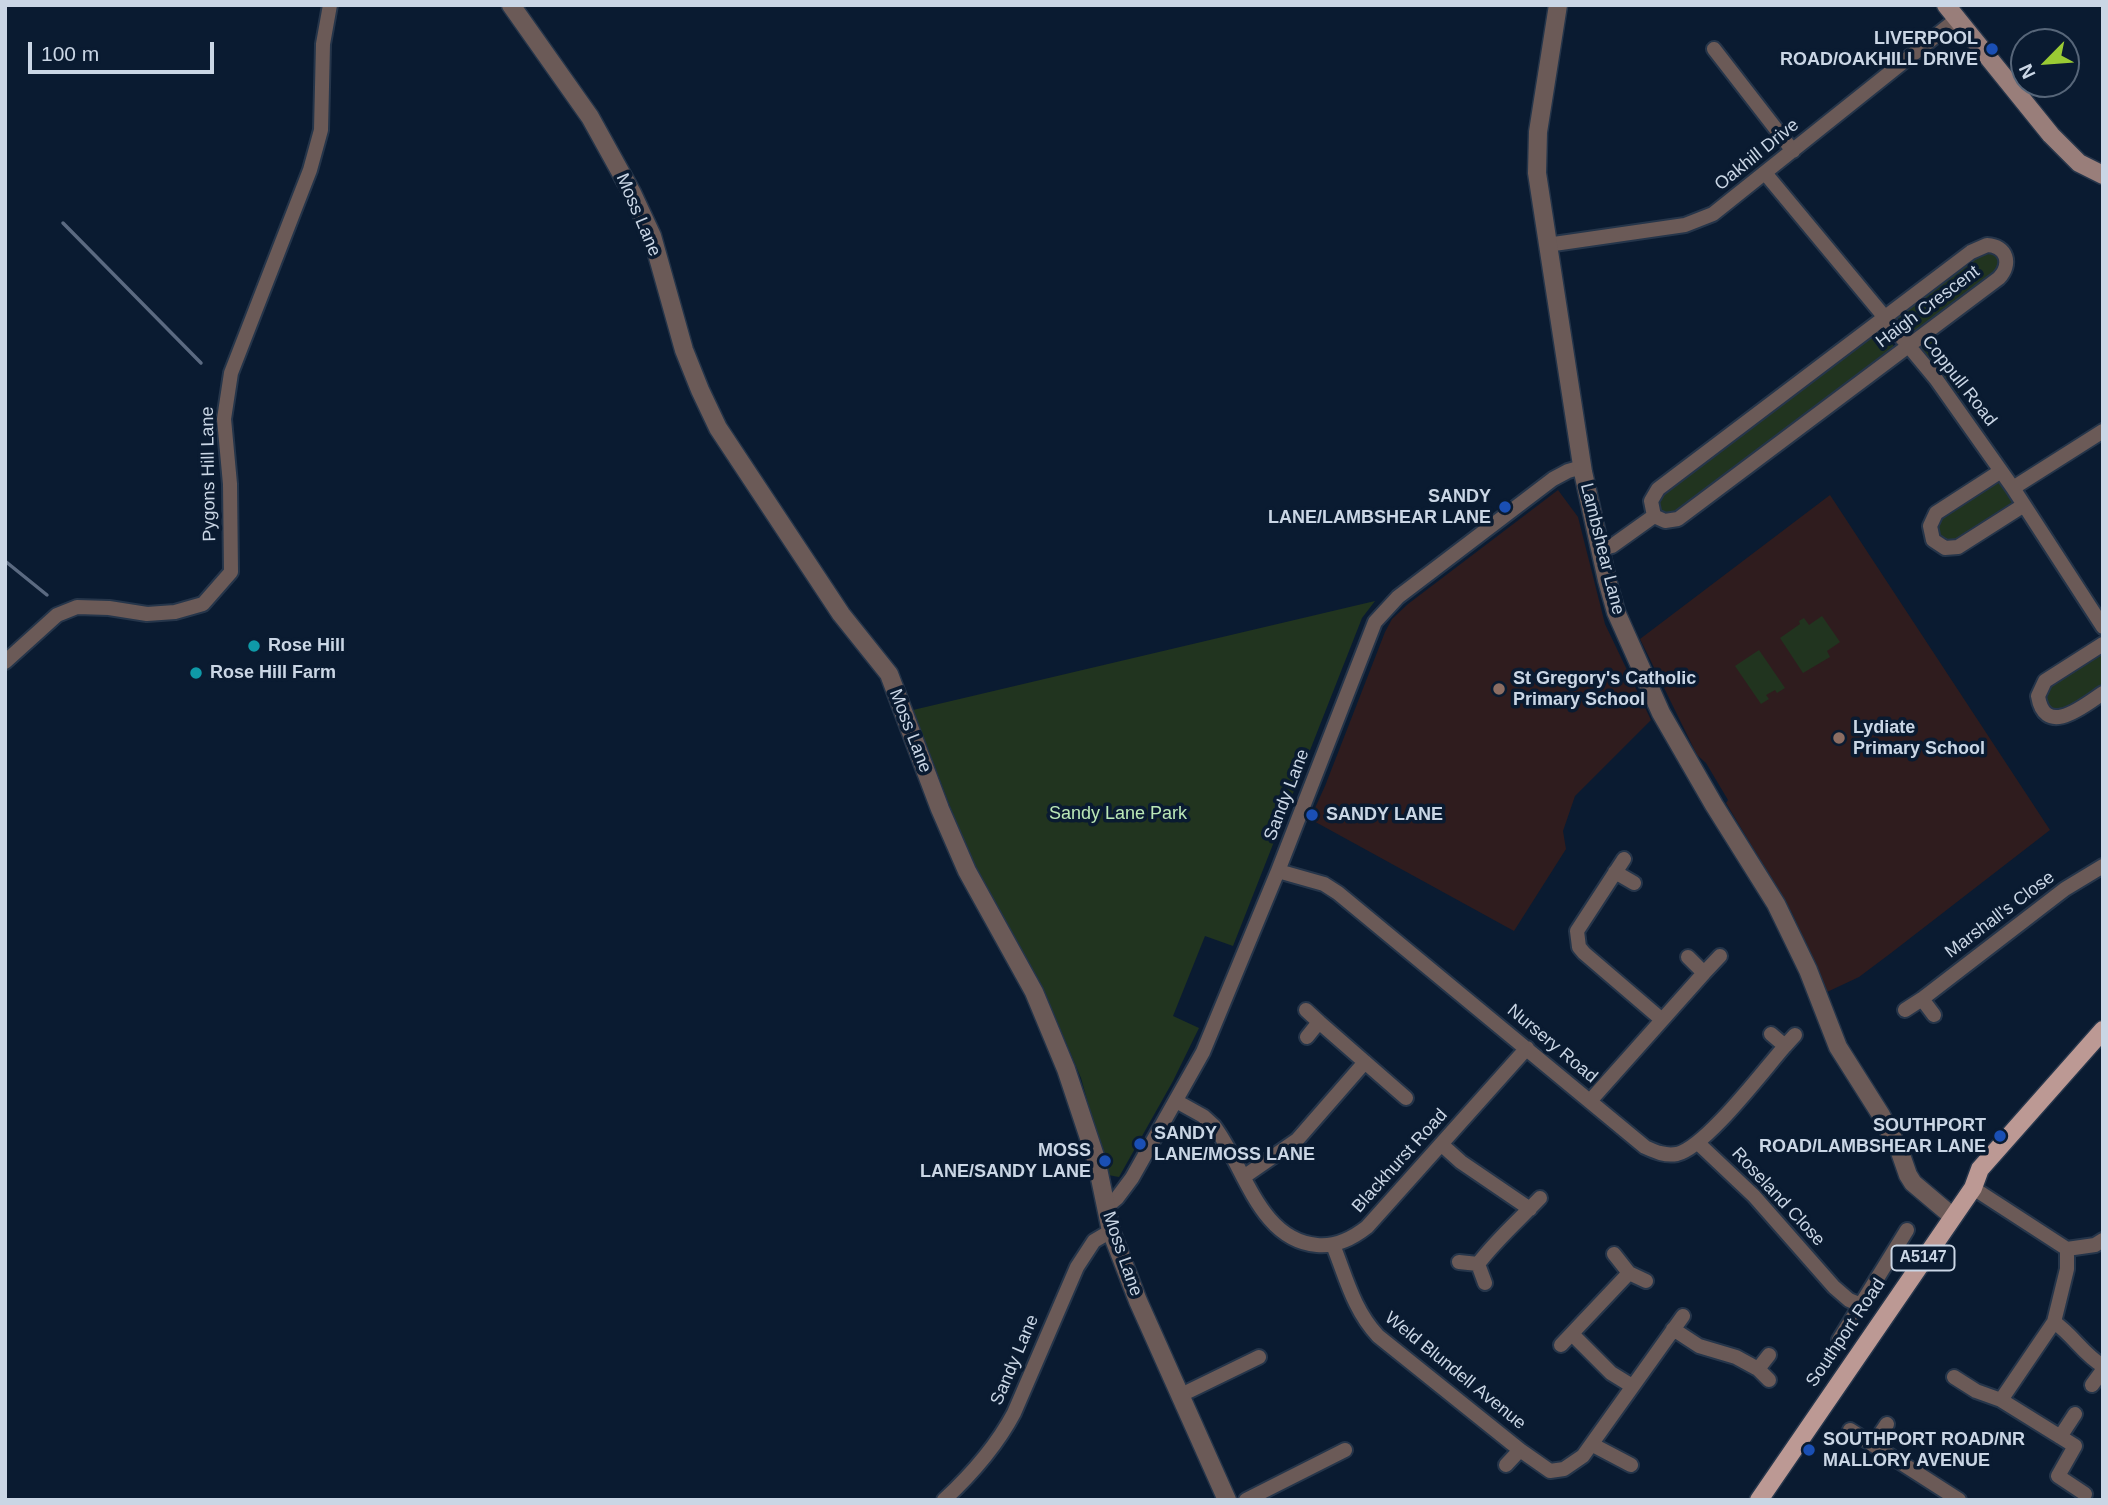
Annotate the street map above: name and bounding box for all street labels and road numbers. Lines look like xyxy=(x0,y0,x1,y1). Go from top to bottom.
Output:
street label: Oakhill Drive xyxy=(1711,115,1803,195)
street label: Moss Lane xyxy=(611,170,665,260)
street label: Haigh Crescent xyxy=(1872,261,1984,353)
street label: Coppull Road xyxy=(1917,331,2001,431)
street label: Pygons Hill Lane xyxy=(197,406,221,542)
street label: Lambshear Lane xyxy=(1575,481,1629,617)
street label: Moss Lane xyxy=(884,686,936,776)
street label: Sandy Lane xyxy=(1260,746,1314,844)
street label: Marshall's Close xyxy=(1941,867,2059,963)
street label: Nursery Road xyxy=(1503,1000,1601,1088)
street label: Blackhurst Road xyxy=(1348,1105,1452,1217)
street label: Roseland Close xyxy=(1727,1143,1829,1251)
street label: Moss Lane xyxy=(1097,1209,1147,1299)
road number: A5147 xyxy=(1892,1246,1954,1270)
street label: Southport Road xyxy=(1802,1275,1890,1391)
street label: Weld Blundell Avenue xyxy=(1380,1307,1530,1435)
street label: Sandy Lane xyxy=(986,1312,1044,1408)

